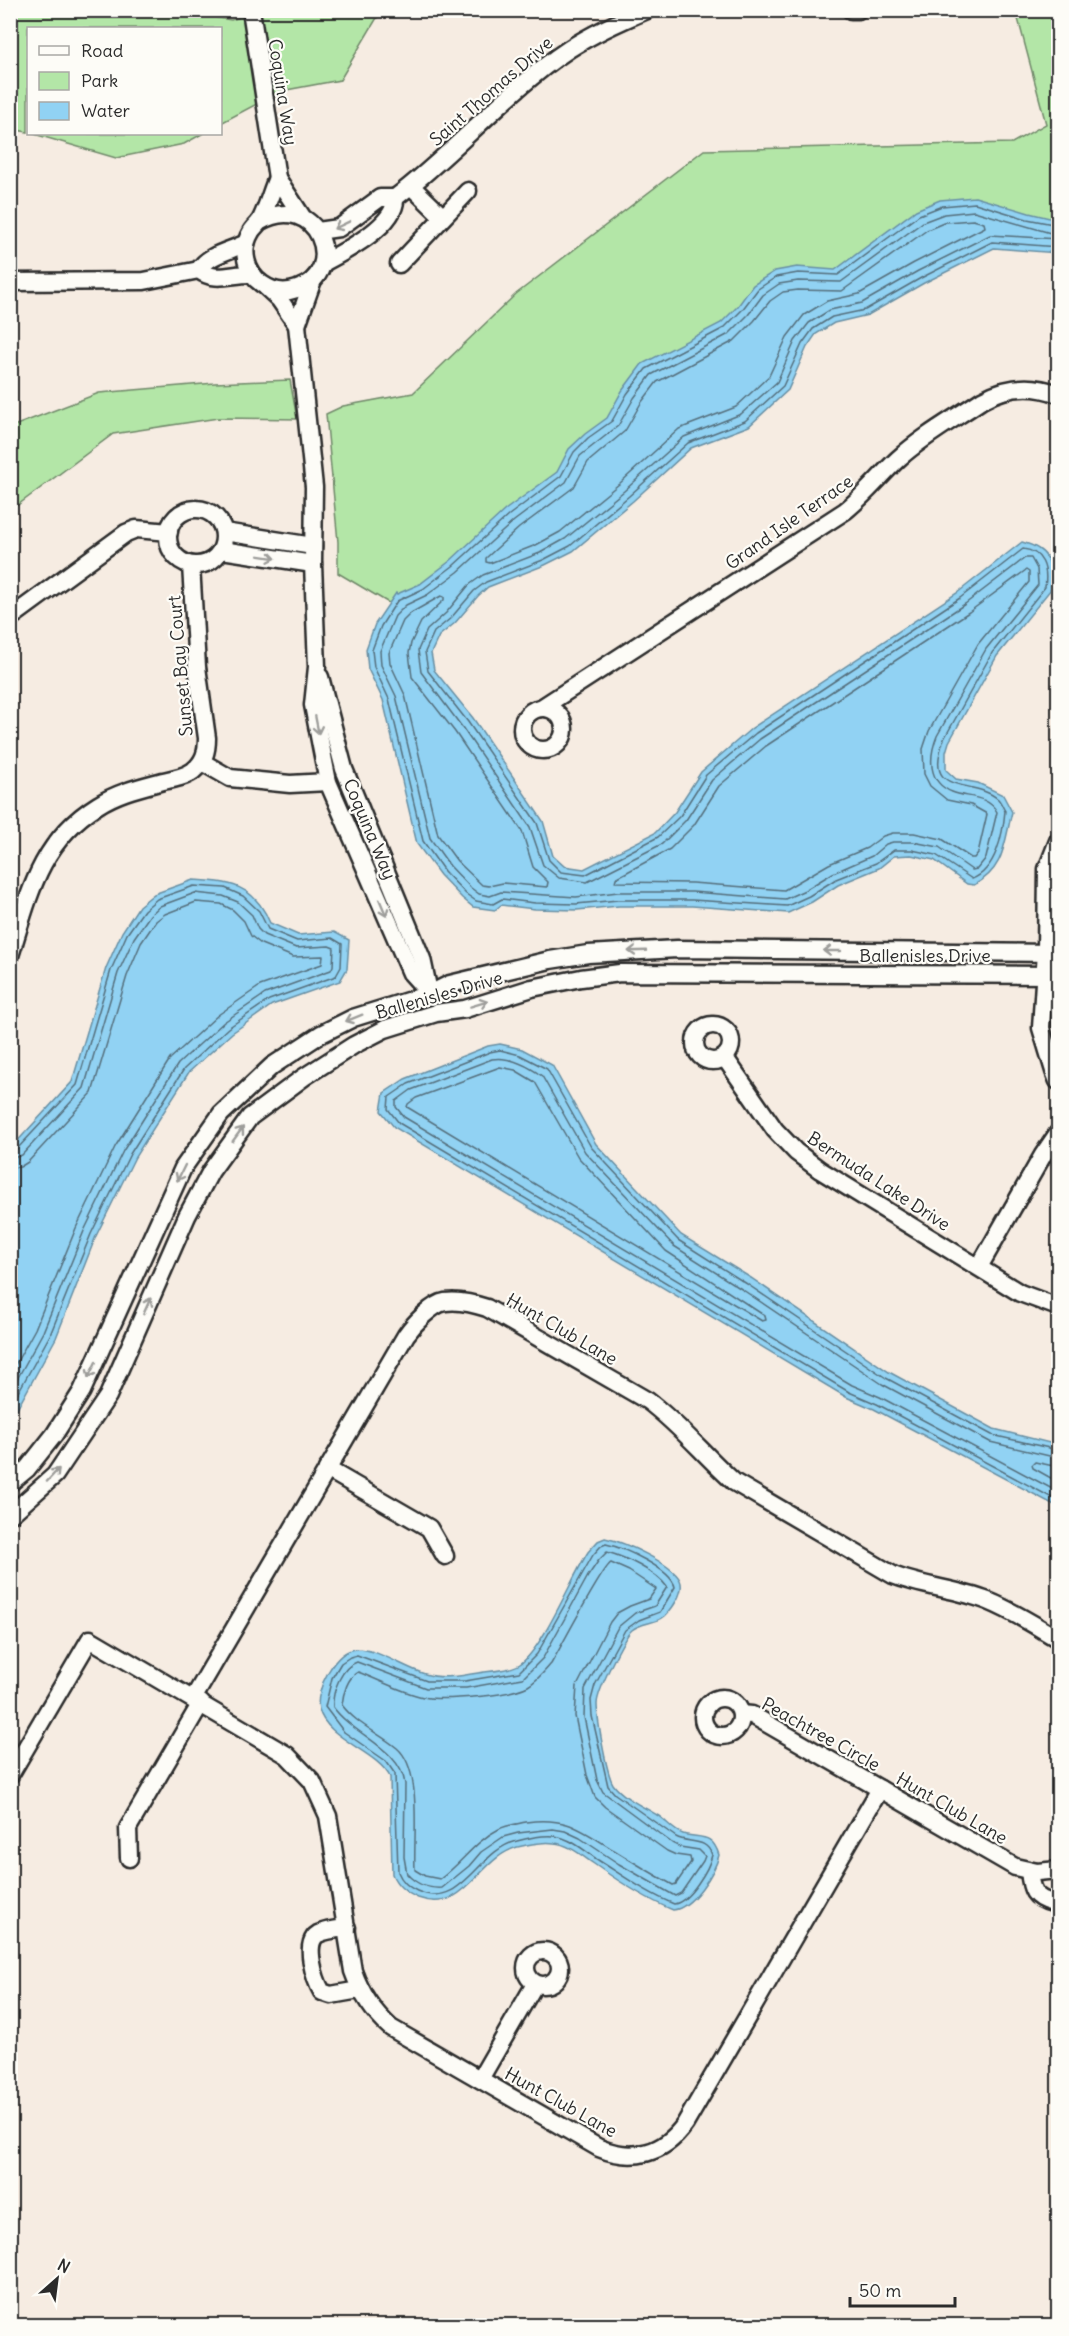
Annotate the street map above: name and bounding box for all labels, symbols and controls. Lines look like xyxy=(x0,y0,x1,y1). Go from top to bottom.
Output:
legend xyxy=(27,27,222,135)
street label: Saint Thomas Drive xyxy=(425,31,557,151)
street label: Coquina Way xyxy=(263,37,303,147)
text: Road xyxy=(81,39,124,62)
text: Park xyxy=(81,69,118,92)
text: Water xyxy=(81,99,131,122)
one-way arrow xyxy=(333,219,351,231)
street label: Grand Isle Terrace xyxy=(721,469,857,575)
one-way arrow xyxy=(257,552,277,563)
street label: Sunset Bay Court xyxy=(162,595,198,737)
one-way arrow xyxy=(312,715,323,735)
street label: Coquina Way xyxy=(338,775,402,883)
one-way arrow xyxy=(378,898,389,917)
street label: Ballenisles Drive xyxy=(859,944,991,967)
one-way arrow xyxy=(628,945,648,956)
one-way arrow xyxy=(823,945,843,957)
street label: Ballenisles Drive xyxy=(373,966,505,1024)
one-way arrow xyxy=(469,998,488,1009)
one-way arrow xyxy=(345,1013,364,1024)
one-way arrow xyxy=(232,1126,244,1142)
street label: Bermuda Lake Drive xyxy=(803,1126,955,1236)
one-way arrow xyxy=(175,1164,187,1182)
street label: Hunt Club Lane xyxy=(502,1288,622,1370)
one-way arrow xyxy=(142,1297,153,1315)
one-way arrow xyxy=(86,1361,98,1379)
one-way arrow xyxy=(46,1468,60,1483)
street label: Peachtree Circle xyxy=(758,1692,884,1776)
street label: Hunt Club Lane xyxy=(892,1767,1012,1849)
street label: Hunt Club Lane xyxy=(501,2062,621,2142)
north arrow xyxy=(27,2249,87,2309)
text: N xyxy=(54,2254,74,2277)
scale bar xyxy=(850,2270,955,2308)
text: 50 m xyxy=(859,2279,901,2302)

